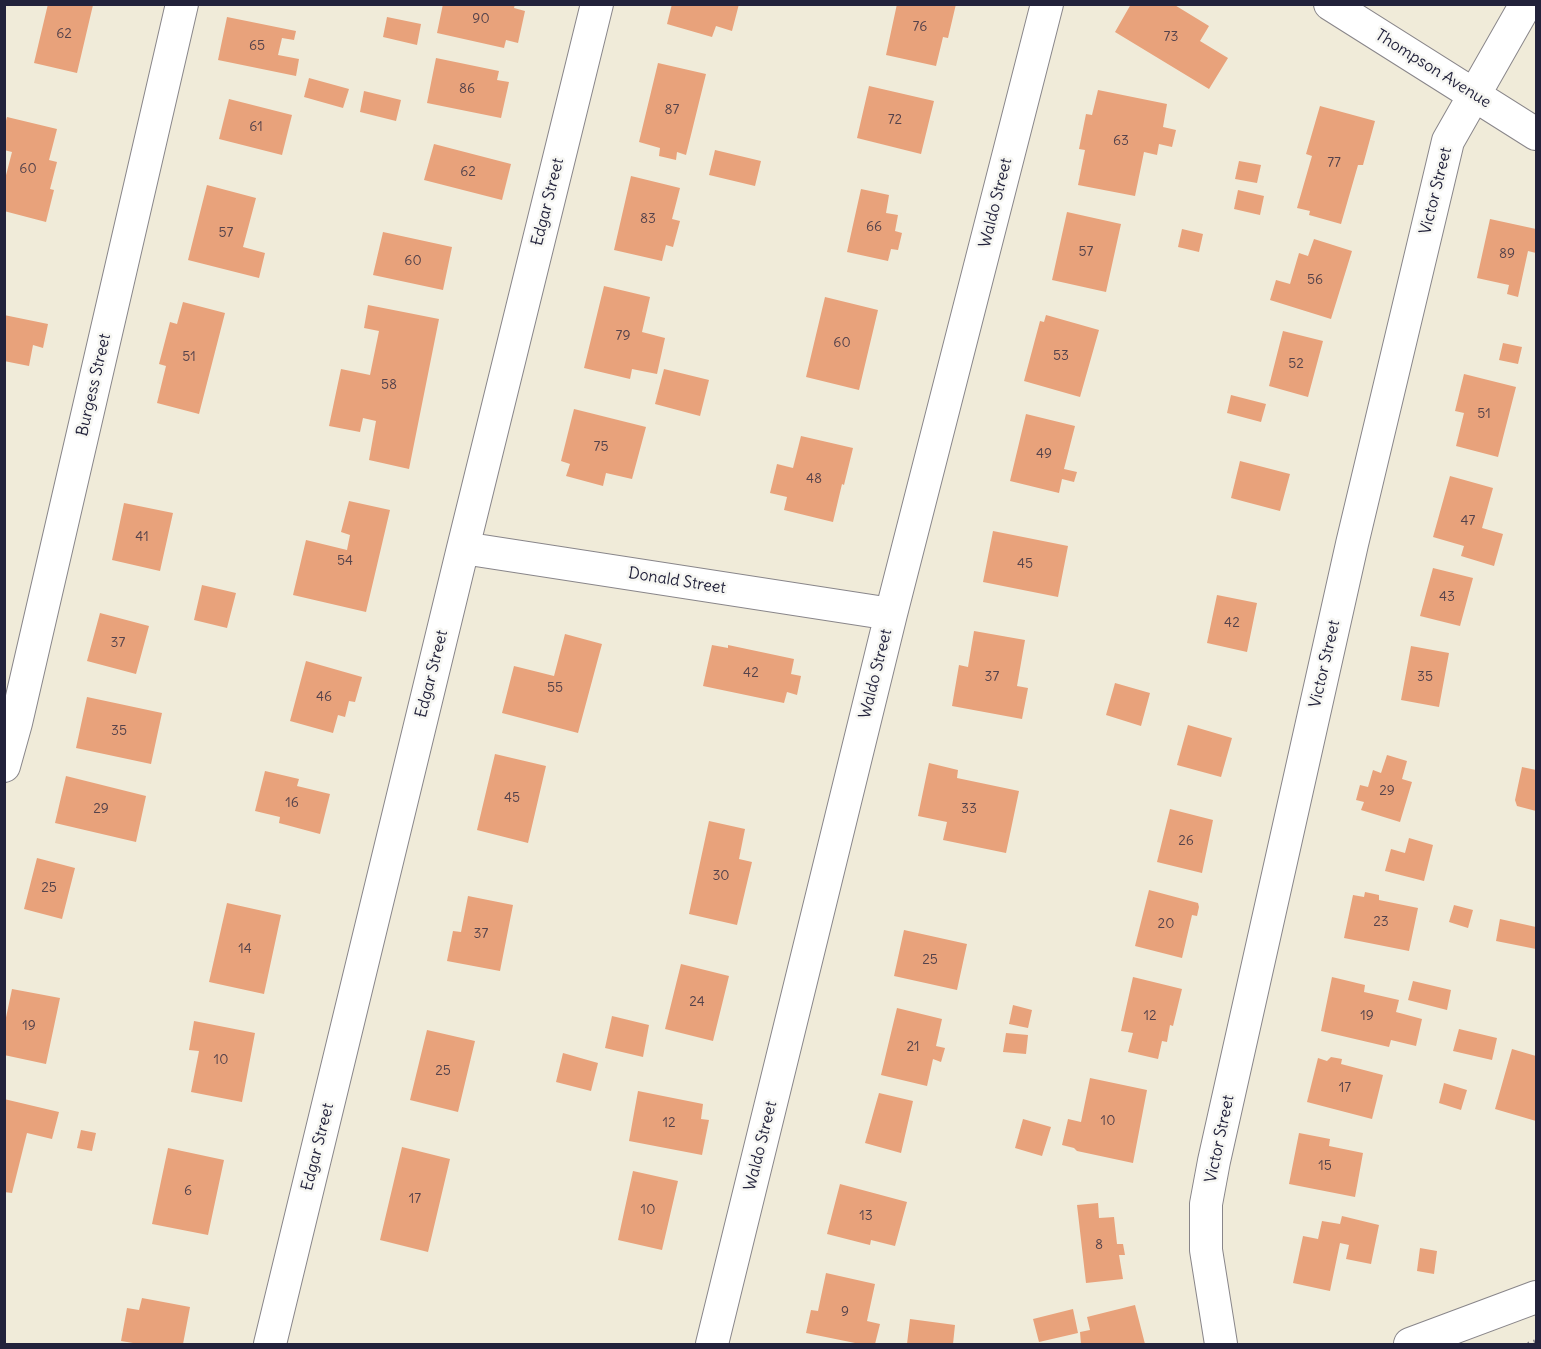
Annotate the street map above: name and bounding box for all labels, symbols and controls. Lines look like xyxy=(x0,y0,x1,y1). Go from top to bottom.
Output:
house number: 90 xyxy=(472,11,490,27)
house number: 76 xyxy=(913,19,927,35)
house number: 62 xyxy=(56,26,72,42)
street label: Thompson Avenue xyxy=(1372,26,1494,112)
house number: 73 xyxy=(1164,29,1178,45)
house number: 65 xyxy=(249,38,265,54)
house number: 86 xyxy=(459,81,475,97)
house number: 87 xyxy=(665,102,679,118)
house number: 72 xyxy=(888,112,902,128)
house number: 61 xyxy=(249,119,263,135)
house number: 63 xyxy=(1113,133,1129,149)
street label: Victor Street xyxy=(1416,145,1456,237)
house number: 77 xyxy=(1327,155,1341,171)
street label: Edgar Street xyxy=(528,156,568,248)
street label: Waldo Street xyxy=(976,156,1016,250)
house number: 60 xyxy=(19,161,37,177)
house number: 62 xyxy=(460,164,476,180)
house number: 83 xyxy=(640,211,656,227)
house number: 66 xyxy=(866,219,882,235)
house number: 57 xyxy=(219,225,233,241)
house number: 57 xyxy=(1079,244,1093,260)
house number: 89 xyxy=(1499,246,1515,262)
house number: 60 xyxy=(404,253,422,269)
house number: 56 xyxy=(1307,272,1323,288)
house number: 79 xyxy=(616,328,630,344)
street label: Burgess Street xyxy=(73,332,115,438)
house number: 60 xyxy=(833,335,851,351)
house number: 53 xyxy=(1053,348,1069,364)
house number: 51 xyxy=(182,349,196,365)
house number: 52 xyxy=(1288,356,1304,372)
house number: 58 xyxy=(381,377,397,393)
house number: 51 xyxy=(1477,406,1491,422)
house number: 75 xyxy=(594,439,608,455)
house number: 49 xyxy=(1036,446,1052,462)
house number: 48 xyxy=(806,471,822,487)
house number: 47 xyxy=(1461,513,1475,529)
house number: 41 xyxy=(135,529,149,545)
house number: 54 xyxy=(337,553,353,569)
house number: 45 xyxy=(1017,556,1033,572)
street label: Donald Street xyxy=(627,564,727,598)
house number: 43 xyxy=(1439,589,1455,605)
house number: 42 xyxy=(1224,615,1240,631)
street label: Victor Street xyxy=(1306,618,1344,710)
street label: Waldo Street xyxy=(856,627,896,721)
street label: Edgar Street xyxy=(412,628,452,720)
house number: 37 xyxy=(111,635,125,651)
house number: 42 xyxy=(743,665,759,681)
house number: 37 xyxy=(985,669,999,685)
house number: 35 xyxy=(1417,669,1433,685)
house number: 55 xyxy=(547,680,563,696)
house number: 46 xyxy=(316,689,332,705)
house number: 35 xyxy=(111,723,127,739)
house number: 29 xyxy=(1379,783,1395,799)
house number: 45 xyxy=(504,790,520,806)
house number: 16 xyxy=(285,795,299,811)
house number: 29 xyxy=(93,801,109,817)
house number: 33 xyxy=(961,801,977,817)
house number: 26 xyxy=(1178,833,1194,849)
house number: 30 xyxy=(712,868,730,884)
house number: 25 xyxy=(41,880,57,896)
house number: 23 xyxy=(1373,914,1389,930)
house number: 20 xyxy=(1158,916,1174,932)
house number: 37 xyxy=(474,926,488,942)
house number: 14 xyxy=(238,941,252,957)
house number: 25 xyxy=(922,952,938,968)
house number: 24 xyxy=(689,994,705,1010)
house number: 12 xyxy=(1143,1008,1157,1024)
house number: 19 xyxy=(1360,1008,1374,1024)
house number: 19 xyxy=(22,1018,36,1034)
house number: 21 xyxy=(906,1039,920,1055)
house number: 10 xyxy=(214,1052,228,1068)
house number: 25 xyxy=(435,1063,451,1079)
house number: 17 xyxy=(1339,1080,1351,1096)
street label: Victor Street xyxy=(1201,1093,1239,1185)
street label: Waldo Street xyxy=(741,1099,781,1193)
street label: Edgar Street xyxy=(298,1101,338,1193)
house number: 10 xyxy=(1101,1113,1115,1129)
house number: 12 xyxy=(662,1115,676,1131)
house number: 15 xyxy=(1318,1158,1332,1174)
house number: 6 xyxy=(184,1183,192,1199)
house number: 17 xyxy=(409,1191,421,1207)
house number: 10 xyxy=(641,1202,655,1218)
house number: 13 xyxy=(859,1208,873,1224)
house number: 8 xyxy=(1095,1237,1103,1253)
house number: 9 xyxy=(841,1304,849,1320)

